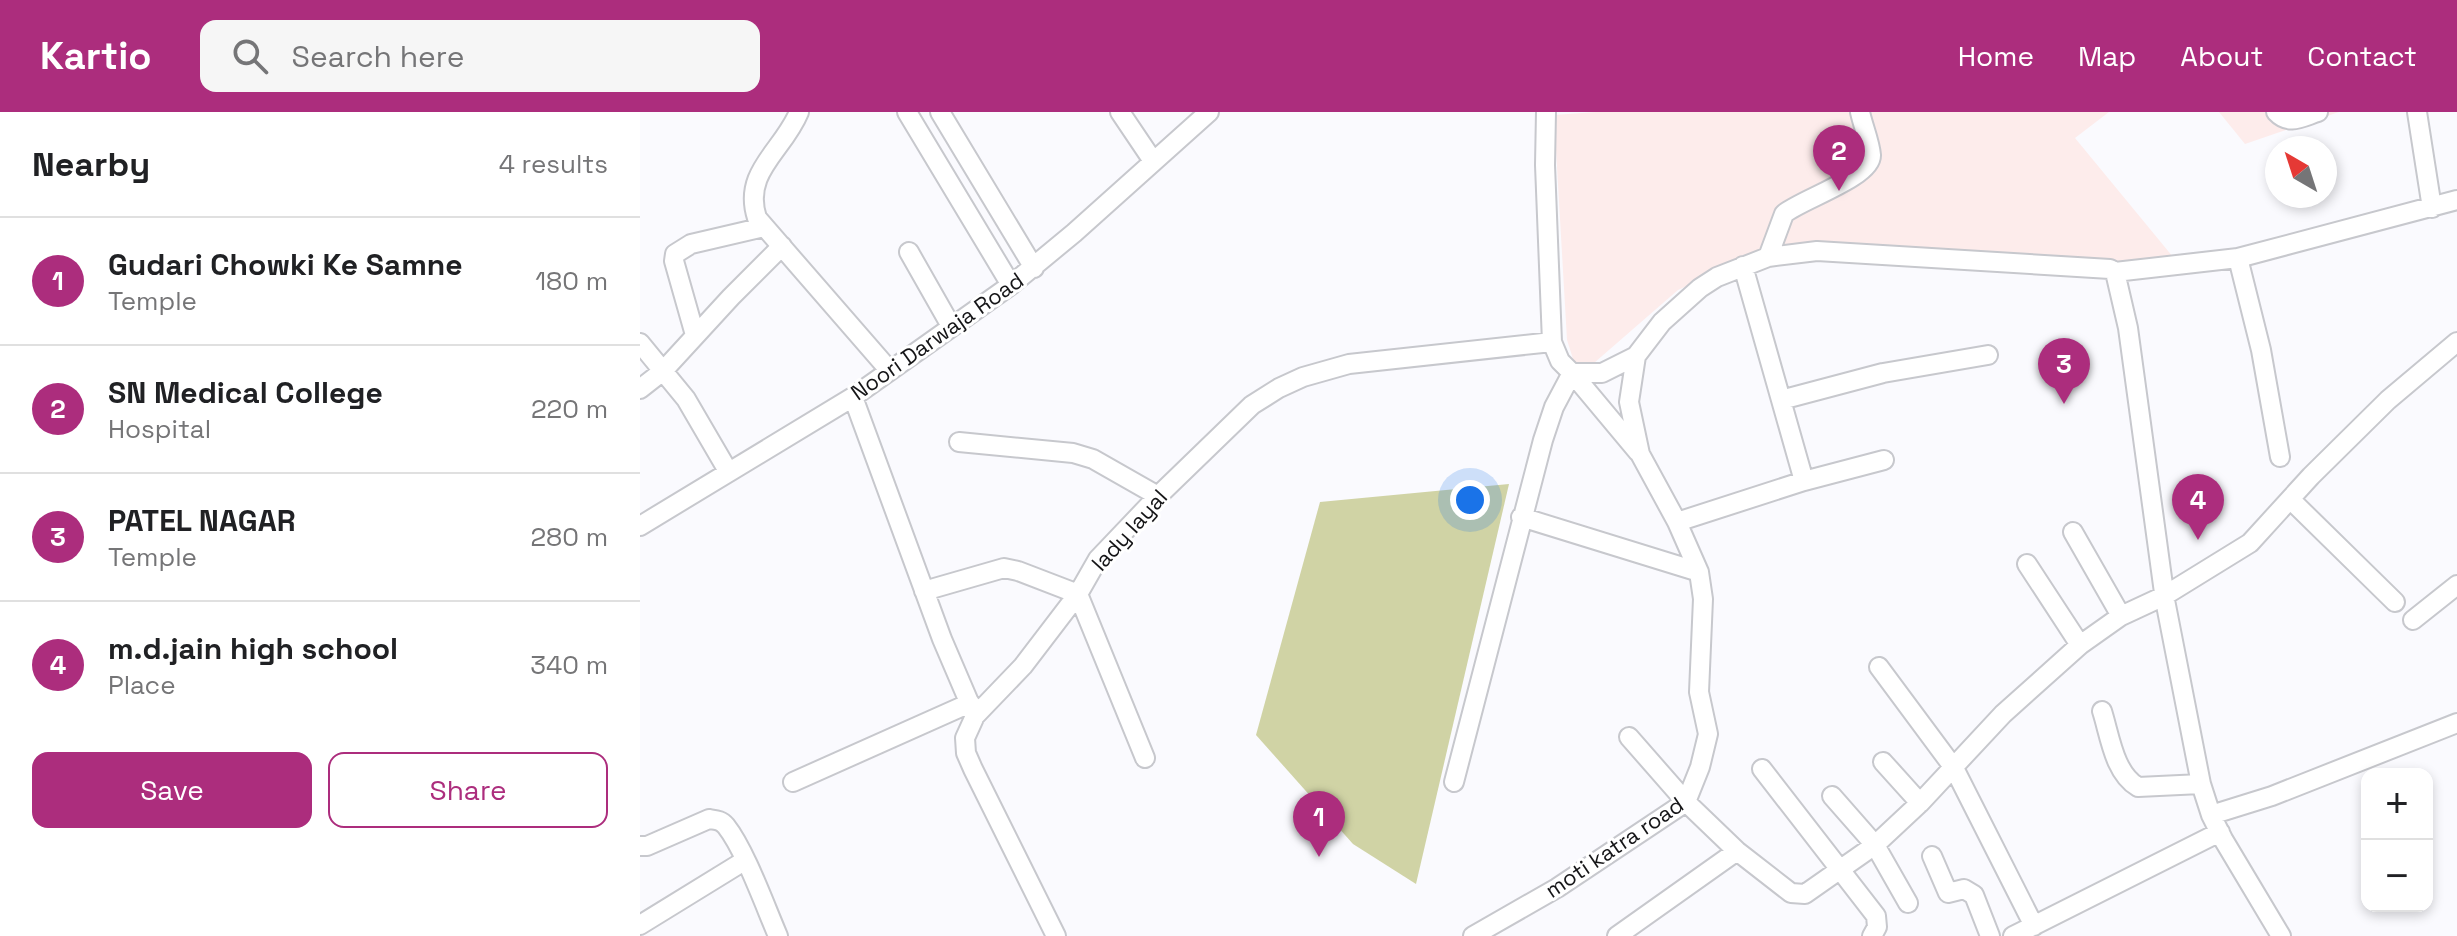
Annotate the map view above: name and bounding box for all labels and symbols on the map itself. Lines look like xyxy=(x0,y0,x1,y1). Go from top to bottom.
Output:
pin: 2 xyxy=(1813,125,1865,191)
north arrow xyxy=(2265,136,2337,208)
street label: Noori Darwaja Road xyxy=(845,266,1029,406)
pin: 3 xyxy=(2038,338,2090,404)
pin: 4 xyxy=(2172,474,2224,540)
your location xyxy=(1450,480,1490,520)
street label: lady layal xyxy=(1085,483,1173,577)
street label: moti katra road xyxy=(1539,790,1689,904)
pin: 1 xyxy=(1293,791,1345,857)

